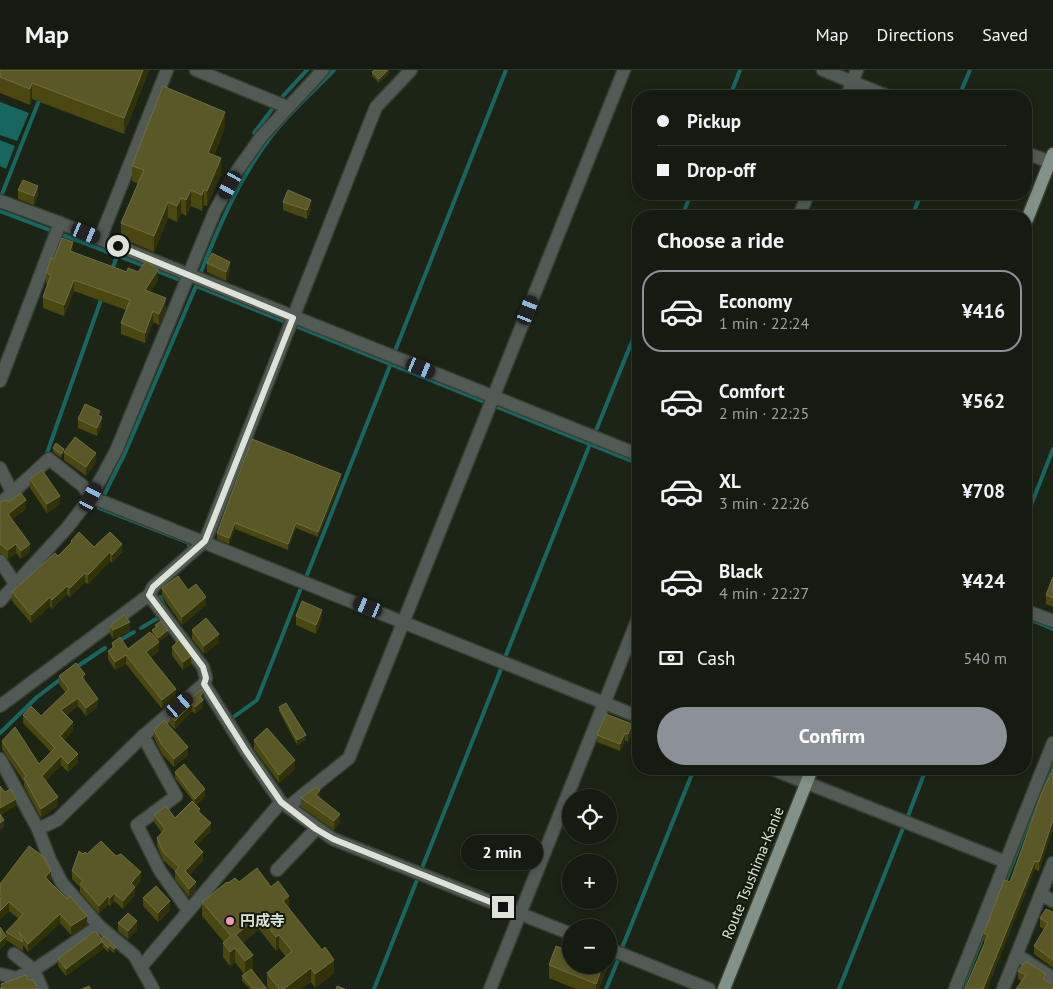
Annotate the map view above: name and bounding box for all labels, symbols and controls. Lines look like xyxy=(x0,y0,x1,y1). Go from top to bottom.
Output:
text: Map xyxy=(25,19,69,50)
text: Map xyxy=(816,23,848,46)
text: Directions xyxy=(876,23,954,46)
text: Saved xyxy=(982,23,1028,46)
text: Pickup xyxy=(687,109,741,133)
text: Drop-off xyxy=(687,158,755,182)
car xyxy=(216,168,243,202)
car xyxy=(69,220,102,246)
text: Choose a ride xyxy=(657,226,784,254)
route start xyxy=(107,235,129,257)
icon: car xyxy=(659,289,704,334)
text: Economy xyxy=(719,289,792,313)
car xyxy=(515,293,540,327)
text: ¥416 xyxy=(962,299,1005,323)
text: 1 min · 22:24 xyxy=(719,313,809,333)
car xyxy=(404,355,437,381)
icon: car xyxy=(659,379,704,424)
text: Comfort xyxy=(719,379,785,403)
text: ¥562 xyxy=(962,389,1005,413)
text: 2 min · 22:25 xyxy=(719,403,809,423)
icon: car xyxy=(659,469,704,514)
text: XL xyxy=(719,469,741,493)
text: ¥708 xyxy=(962,479,1005,503)
car xyxy=(77,480,104,514)
text: 3 min · 22:26 xyxy=(719,493,809,513)
icon: car xyxy=(659,559,704,604)
text: Black xyxy=(719,559,763,583)
text: ¥424 xyxy=(962,569,1005,593)
text: 4 min · 22:27 xyxy=(719,583,809,603)
car xyxy=(351,594,384,620)
icon: cash xyxy=(657,644,685,672)
text: Cash xyxy=(697,646,735,670)
text: 540 m xyxy=(964,648,1007,668)
car xyxy=(163,689,196,721)
button: Confirm xyxy=(657,707,1007,765)
map controls xyxy=(562,789,617,974)
button: locate xyxy=(562,789,617,844)
street label: Route Tsushima-Kanie xyxy=(717,804,788,942)
callout: 2 min xyxy=(462,834,544,870)
text: 2 min xyxy=(482,842,522,862)
button: + xyxy=(562,854,617,909)
route end xyxy=(492,896,514,918)
place label: 円成寺 xyxy=(240,911,285,930)
marker: 円成寺 xyxy=(224,915,236,927)
button: − xyxy=(562,919,617,974)

